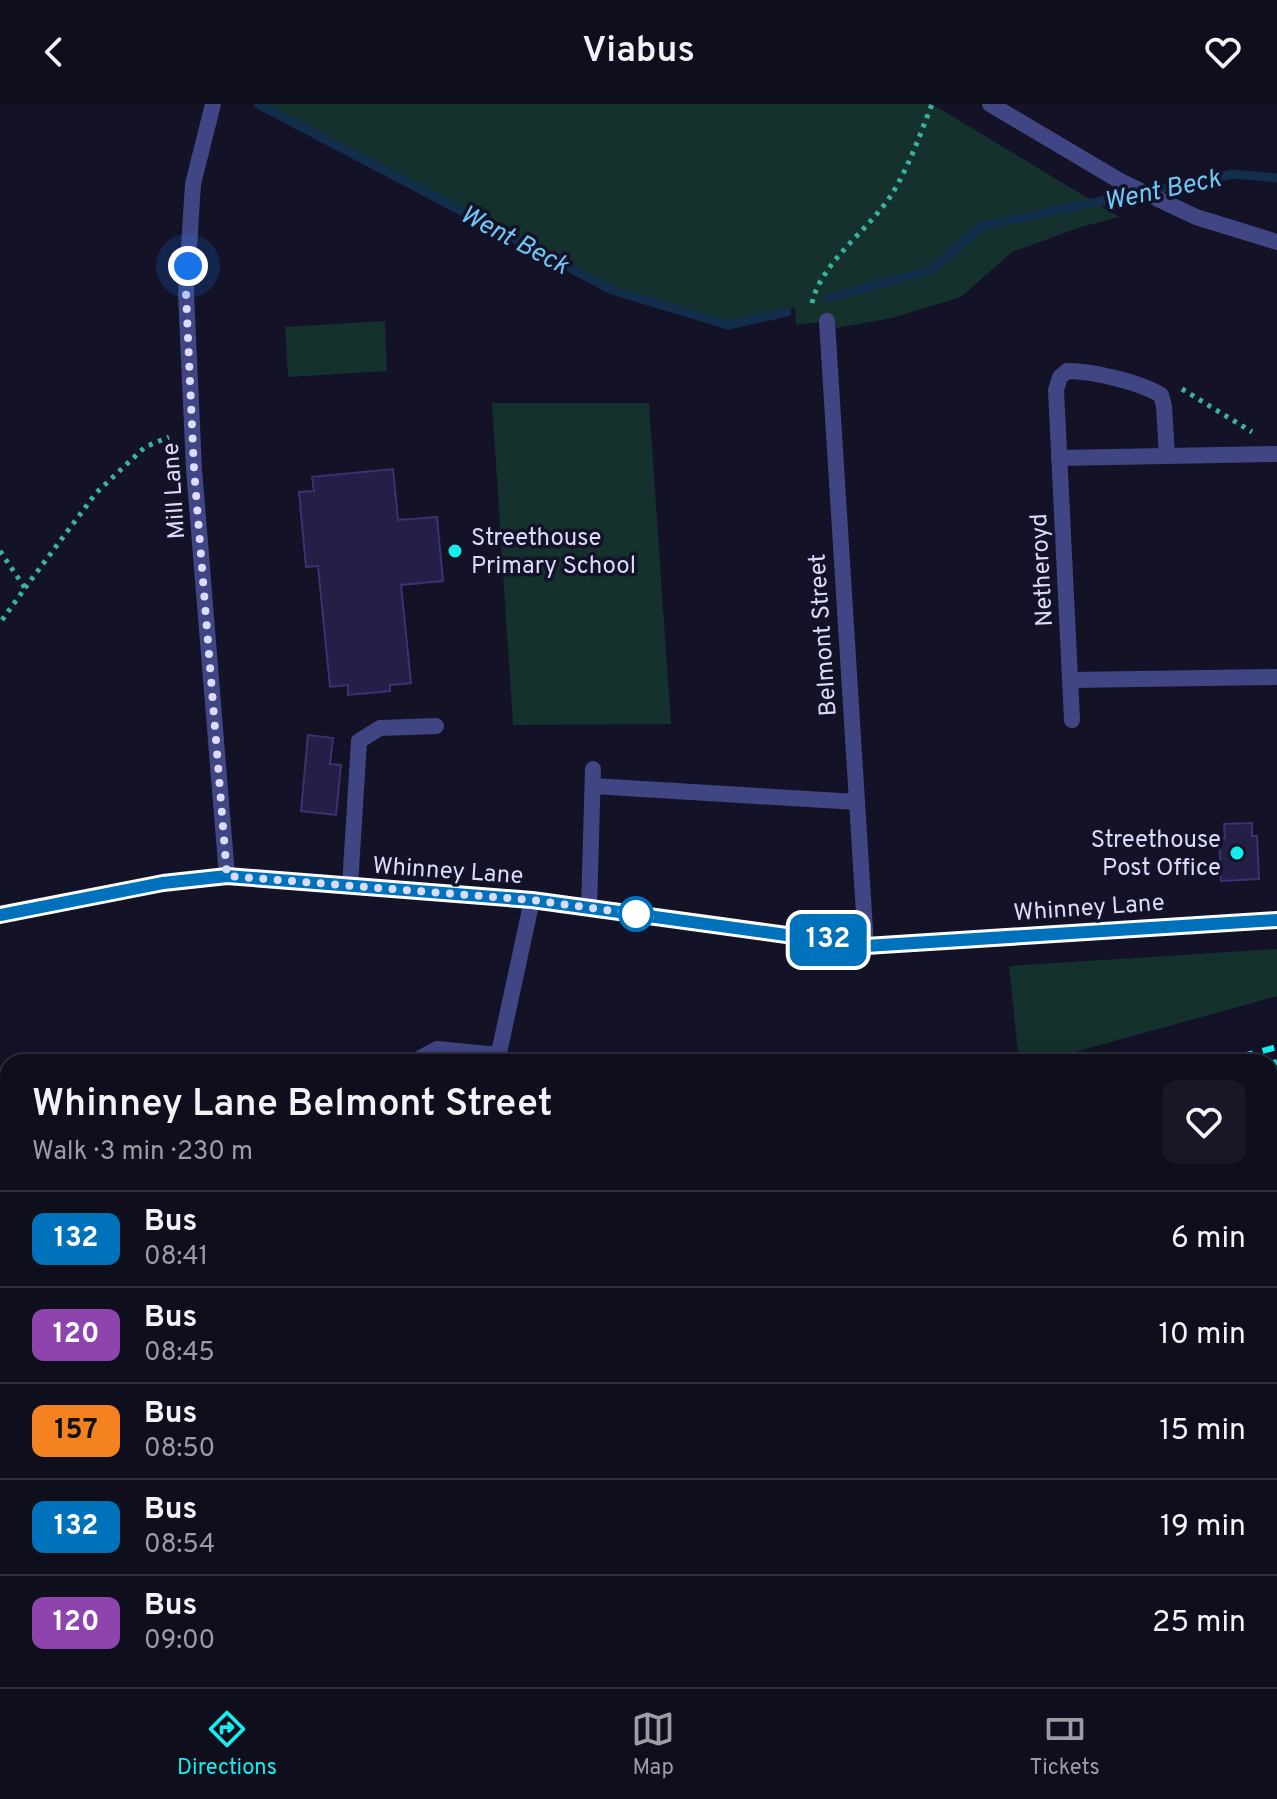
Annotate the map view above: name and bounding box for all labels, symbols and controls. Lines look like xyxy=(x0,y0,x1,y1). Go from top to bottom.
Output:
text: Viabus xyxy=(582,29,695,75)
icon: back xyxy=(32,30,76,74)
icon: heart xyxy=(1201,30,1245,74)
water label: Went Beck xyxy=(1101,163,1225,220)
water label: Went Beck xyxy=(454,199,575,284)
your location xyxy=(168,246,208,286)
street label: Mill Lane xyxy=(157,442,193,540)
street label: Netheroyd xyxy=(1025,512,1061,627)
place label: Streethouse Primary School xyxy=(471,524,636,582)
marker: Streethouse Primary School xyxy=(446,542,464,560)
street label: Belmont Street xyxy=(803,552,845,717)
place label: Streethouse Post Office xyxy=(1091,826,1221,884)
marker: Streethouse Post Office xyxy=(1228,844,1246,862)
street label: Whinney Lane xyxy=(371,852,524,892)
street label: Whinney Lane xyxy=(1013,889,1166,929)
unlabelled marker xyxy=(619,897,653,931)
line badge: 132 xyxy=(782,914,874,966)
text: 132 xyxy=(806,922,850,958)
button: heart xyxy=(1162,1080,1246,1164)
text: Whinney Lane Belmont Street xyxy=(32,1081,552,1130)
text: Walk · 3 min · 230 m xyxy=(32,1136,253,1169)
text: Bus xyxy=(144,1204,197,1241)
text: 132 xyxy=(54,1221,98,1257)
text: 6 min xyxy=(1171,1221,1246,1258)
text: 08:41 xyxy=(144,1241,208,1274)
text: Bus xyxy=(144,1300,197,1337)
text: 120 xyxy=(53,1317,99,1353)
text: 10 min xyxy=(1159,1317,1246,1354)
text: 08:45 xyxy=(144,1337,215,1370)
text: Bus xyxy=(144,1396,197,1433)
text: 157 xyxy=(54,1413,98,1449)
text: 15 min xyxy=(1159,1413,1246,1450)
text: 08:50 xyxy=(144,1433,215,1466)
text: Bus xyxy=(144,1492,197,1529)
text: 132 xyxy=(54,1509,98,1545)
text: 19 min xyxy=(1160,1509,1246,1546)
text: 08:54 xyxy=(144,1529,215,1562)
text: Bus xyxy=(144,1588,197,1625)
text: 120 xyxy=(53,1605,99,1641)
text: 25 min xyxy=(1152,1605,1246,1642)
text: 09:00 xyxy=(144,1625,215,1658)
tab: Directions xyxy=(177,1707,277,1782)
tab: Map xyxy=(631,1707,675,1782)
tab: Tickets xyxy=(1029,1707,1100,1782)

